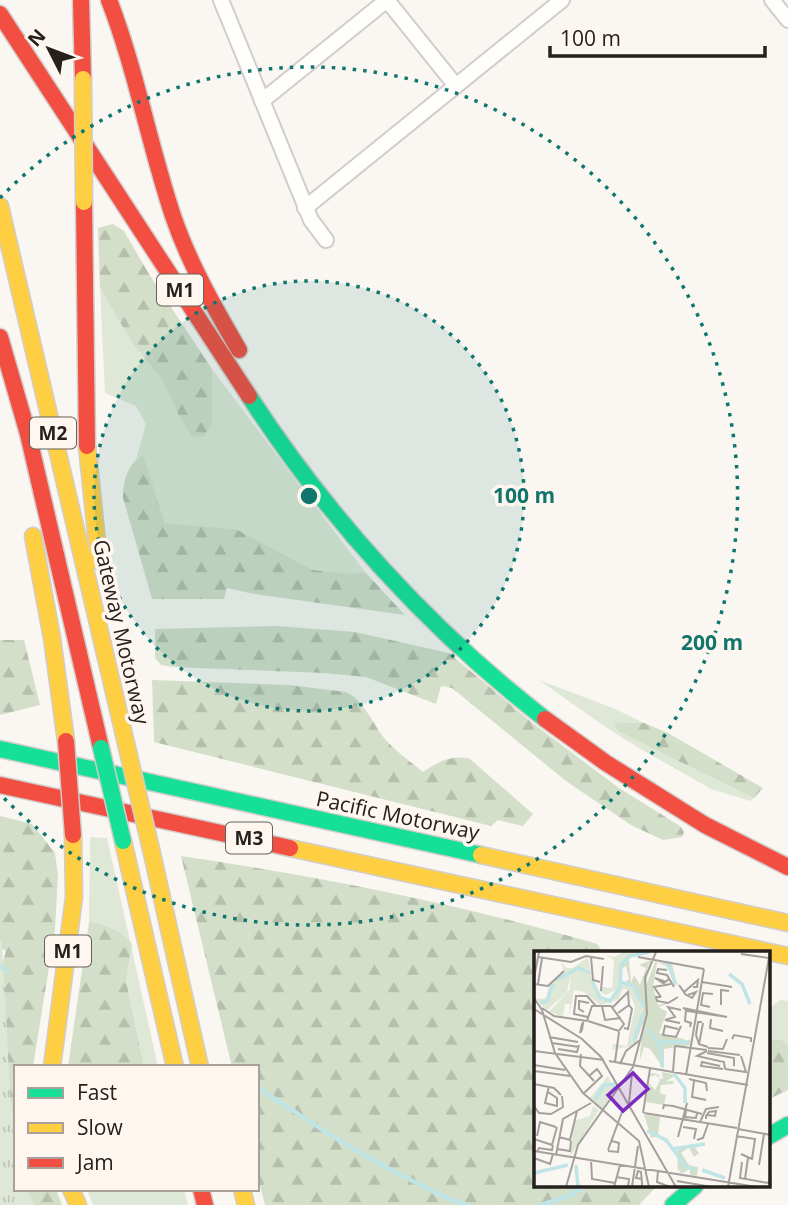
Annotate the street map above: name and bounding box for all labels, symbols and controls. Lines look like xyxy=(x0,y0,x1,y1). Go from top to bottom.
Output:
north arrow xyxy=(14,14,84,84)
scale bar xyxy=(550,14,765,58)
text: N xyxy=(22,23,51,52)
text: 100 m xyxy=(560,24,621,52)
road number: M1 xyxy=(157,274,203,306)
road number: M2 xyxy=(30,418,76,448)
text: 100 m xyxy=(493,481,555,509)
centre of rings xyxy=(297,484,321,508)
street label: Gateway Motorway xyxy=(87,537,157,728)
text: 200 m xyxy=(681,628,743,656)
street label: Pacific Motorway xyxy=(314,784,483,846)
road number: M3 xyxy=(226,822,272,853)
road number: M1 xyxy=(45,936,91,967)
inset map xyxy=(534,951,770,1188)
legend xyxy=(14,1065,259,1191)
text: Fast xyxy=(77,1078,117,1106)
text: Slow xyxy=(77,1113,123,1141)
text: Jam xyxy=(75,1148,114,1176)

